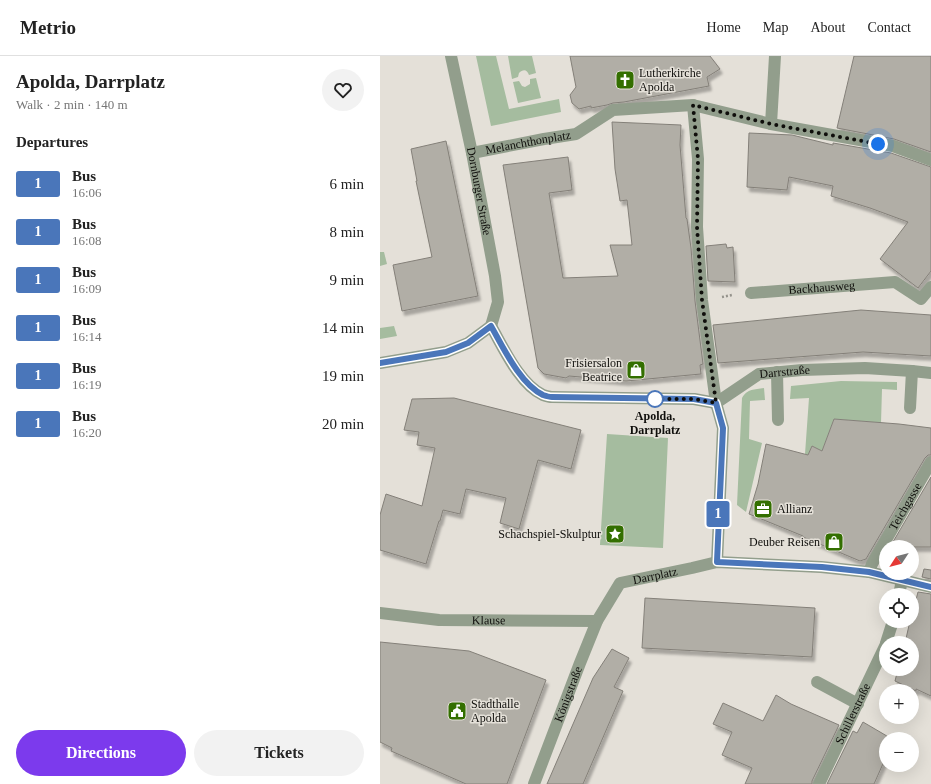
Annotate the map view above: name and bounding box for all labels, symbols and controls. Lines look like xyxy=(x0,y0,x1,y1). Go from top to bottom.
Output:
text: Metrio xyxy=(20,17,76,38)
text: Home xyxy=(707,20,741,35)
text: Map xyxy=(763,20,788,35)
text: About xyxy=(810,20,845,35)
text: Contact xyxy=(867,20,911,35)
place label: Lutherkirche Apolda xyxy=(639,66,701,94)
button: heart xyxy=(322,69,364,111)
church icon: Lutherkirche Apolda xyxy=(614,69,636,91)
text: Apolda, Darrplatz xyxy=(16,71,165,92)
text: Walk · 2 min · 140 m xyxy=(16,97,128,112)
street label: Melanchthonplatz xyxy=(484,128,572,157)
text: Departures xyxy=(16,134,88,150)
your location xyxy=(868,134,888,154)
street label: Dornburger Straße xyxy=(464,146,494,236)
text: Bus xyxy=(72,168,96,184)
text: 1 xyxy=(35,176,42,191)
text: 6 min xyxy=(329,176,364,192)
text: 16:06 xyxy=(72,185,102,200)
text: Bus xyxy=(72,216,96,232)
text: 1 xyxy=(35,224,42,239)
text: 8 min xyxy=(329,224,364,240)
text: 16:08 xyxy=(72,233,102,248)
text: Bus xyxy=(72,264,96,280)
text: 1 xyxy=(35,272,42,287)
text: 9 min xyxy=(329,272,364,288)
street label: Backhausweg xyxy=(788,278,856,297)
text: 16:09 xyxy=(72,281,102,296)
text: Bus xyxy=(72,312,96,328)
text: 1 xyxy=(35,320,42,335)
text: 14 min xyxy=(322,320,364,336)
text: 16:14 xyxy=(72,329,102,344)
place label: Frisiersalon Beatrice xyxy=(565,356,622,384)
shop icon: Frisiersalon Beatrice xyxy=(625,359,647,381)
text: Bus xyxy=(72,360,96,376)
street label: Darrstraße xyxy=(759,363,810,381)
text: 1 xyxy=(35,368,42,383)
text: 19 min xyxy=(322,368,364,384)
text: 16:19 xyxy=(72,377,102,392)
marker: Apolda, Darrplatz xyxy=(646,390,664,408)
text: Bus xyxy=(72,408,96,424)
place label: Apolda, Darrplatz xyxy=(630,409,681,437)
text: 1 xyxy=(35,416,42,431)
text: 20 min xyxy=(322,416,364,432)
text: 16:20 xyxy=(72,425,102,440)
street label: Teichgasse xyxy=(886,480,924,533)
office icon: Allianz xyxy=(752,498,774,520)
line badge: 1 xyxy=(705,501,731,527)
place label: Allianz xyxy=(777,502,812,516)
text: 1 xyxy=(715,506,722,521)
place icon: Schachspiel-Skulptur xyxy=(604,523,626,545)
place label: Schachspiel-Skulptur xyxy=(498,527,601,541)
shop icon: Deuber Reisen xyxy=(823,531,845,553)
place label: Deuber Reisen xyxy=(749,535,820,549)
north arrow xyxy=(879,540,919,580)
map controls xyxy=(879,540,919,772)
street label: Darrplatz xyxy=(631,564,679,587)
button: locate xyxy=(879,588,919,628)
street label: Klause xyxy=(472,613,505,627)
button: layers xyxy=(879,636,919,676)
street label: Königstraße xyxy=(551,664,585,724)
street label: Schillerstraße xyxy=(832,681,873,746)
button: + xyxy=(879,684,919,724)
place label: Stadthalle Apolda xyxy=(471,697,519,725)
public building icon: Stadthalle Apolda xyxy=(446,700,468,722)
button: Directions xyxy=(16,730,186,776)
button: Tickets xyxy=(194,730,364,776)
button: − xyxy=(879,732,919,772)

